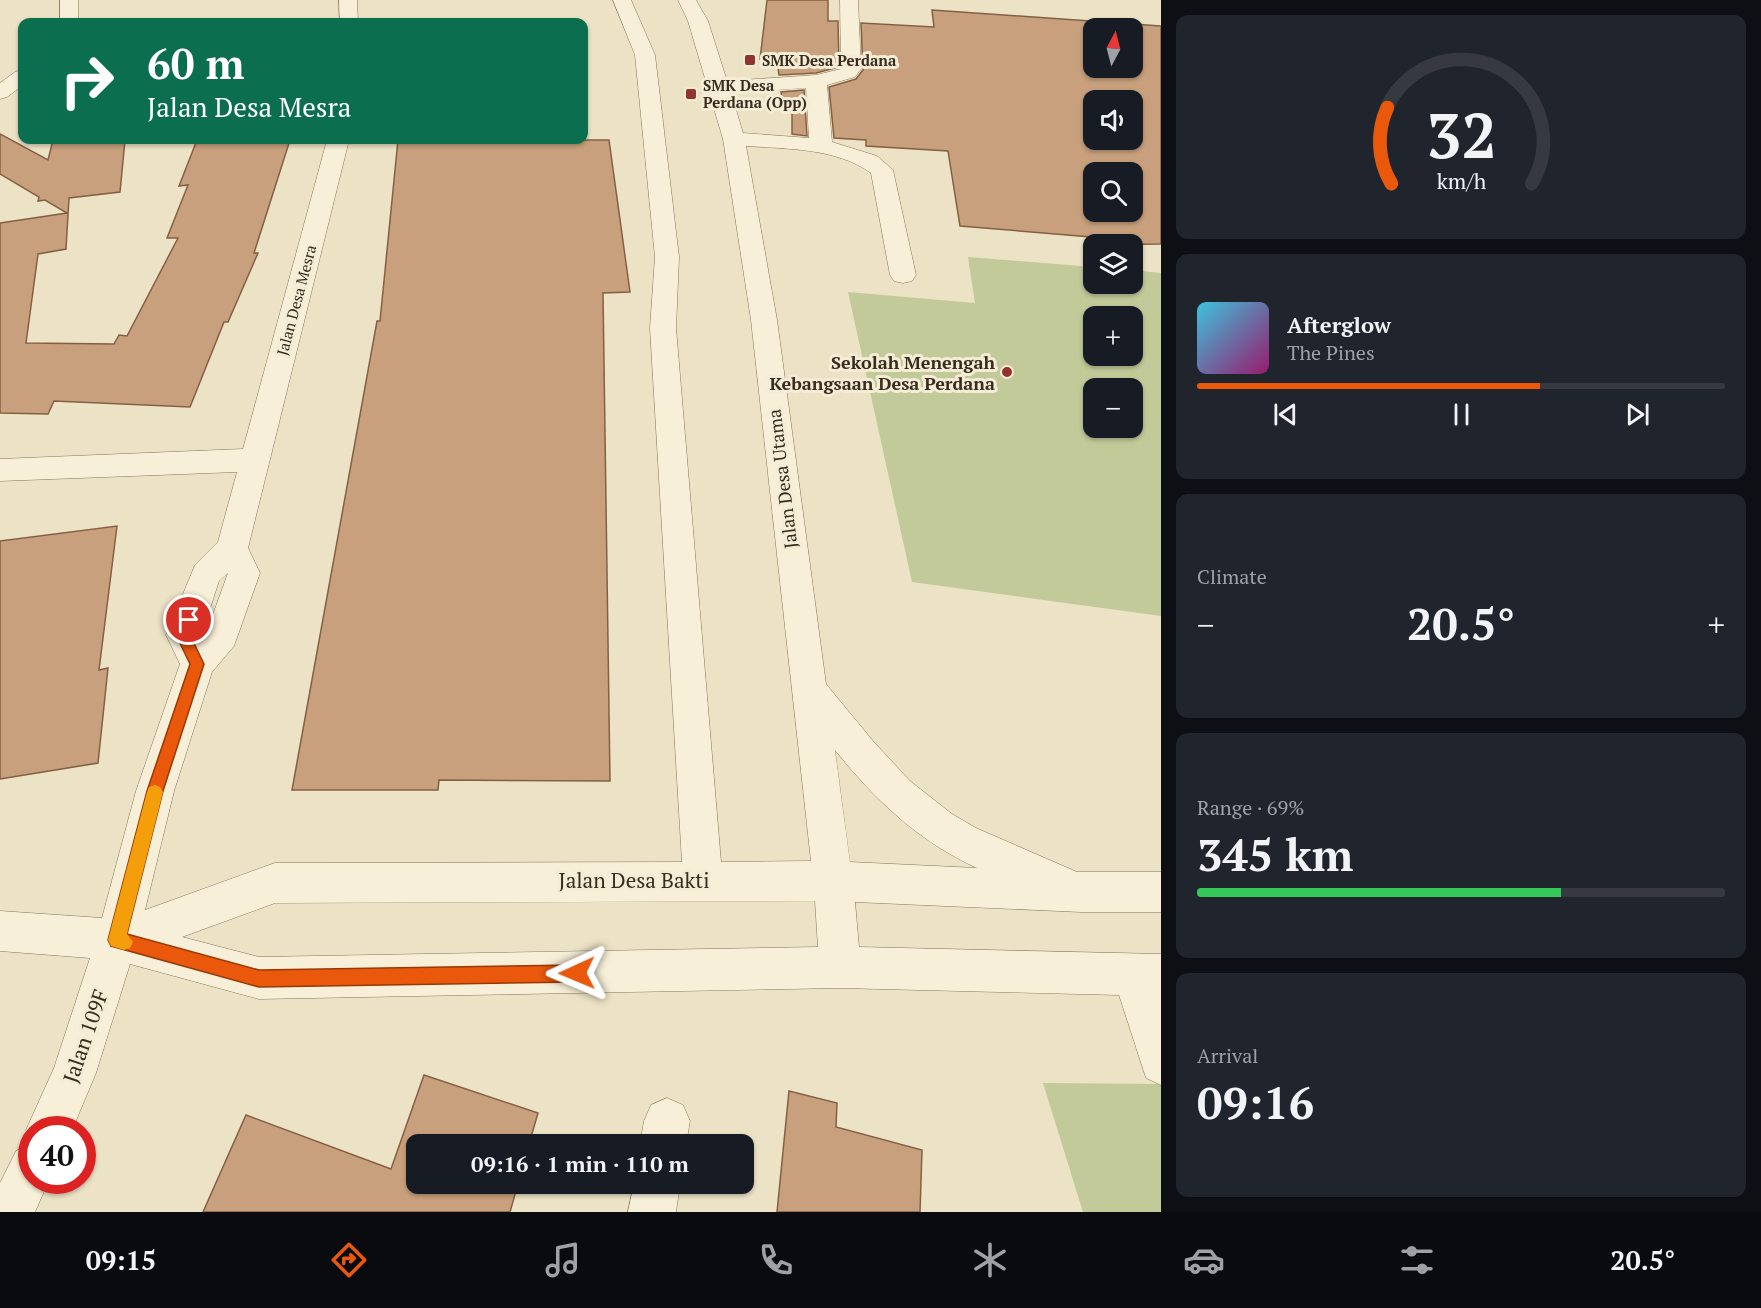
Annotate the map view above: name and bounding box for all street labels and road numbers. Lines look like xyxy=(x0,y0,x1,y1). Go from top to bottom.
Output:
street label: Jalan Desa Mesra xyxy=(272,242,320,357)
street label: Jalan Desa Utama xyxy=(762,408,802,550)
street label: Jalan Desa Bakti xyxy=(559,866,709,894)
street label: Jalan 109F xyxy=(56,985,114,1087)

